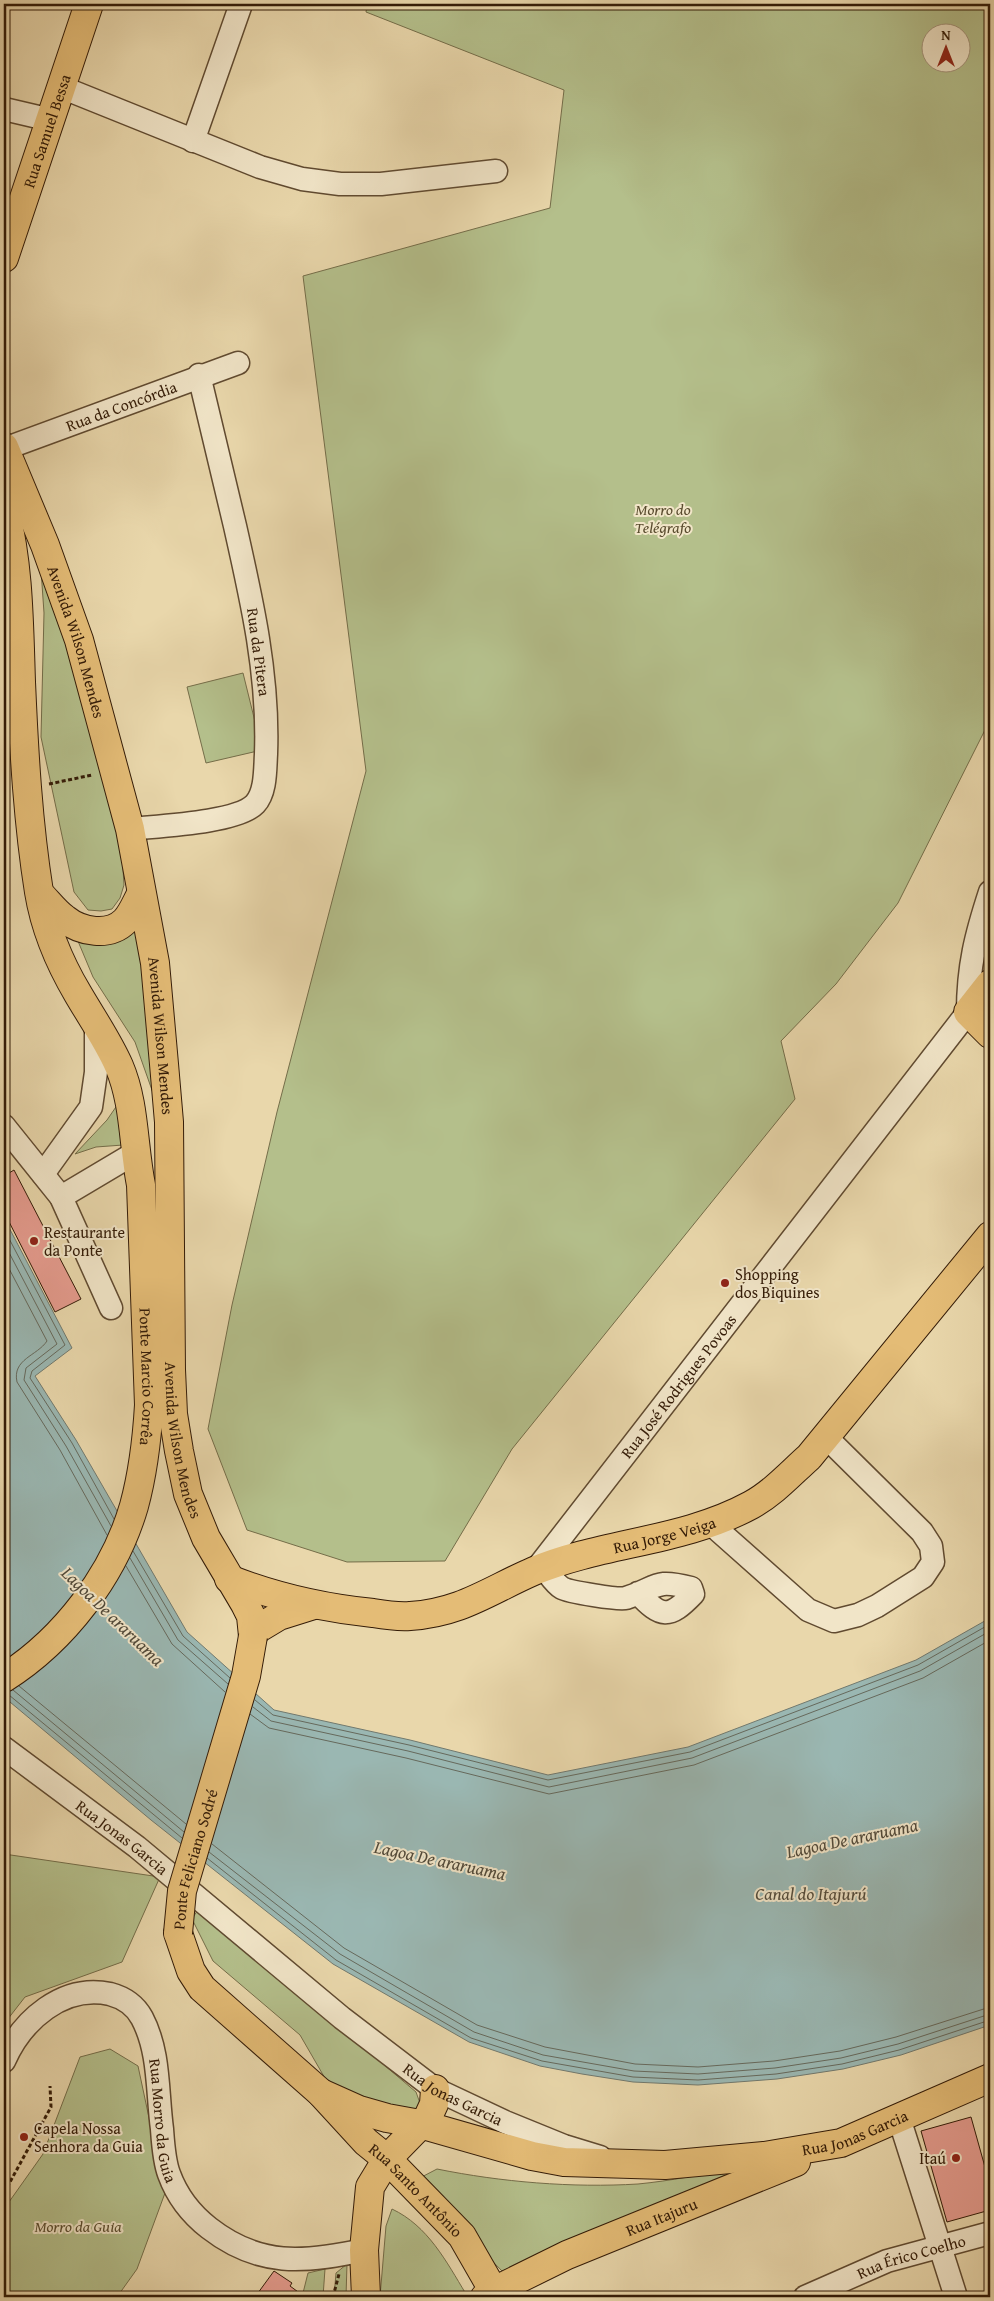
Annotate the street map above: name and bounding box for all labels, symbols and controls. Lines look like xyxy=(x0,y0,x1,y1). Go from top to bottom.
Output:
north arrow xyxy=(922,22,972,72)
text: N xyxy=(941,25,951,45)
street label: Rua Samuel Bessa xyxy=(16,71,77,191)
street label: Rua da Concórdia xyxy=(62,374,181,437)
park label: Morro do Telégrafo xyxy=(635,497,691,539)
street label: Avenida Wilson Mendes xyxy=(41,562,112,721)
street label: Rua da Pitera xyxy=(241,606,277,698)
street label: Avenida Wilson Mendes xyxy=(142,954,180,1116)
place label: Restaurante da Ponte xyxy=(44,1220,125,1262)
marker: Restaurante da Ponte xyxy=(28,1235,40,1247)
place label: Shopping dos Biquines xyxy=(735,1262,820,1304)
marker: Shopping dos Biquines xyxy=(719,1277,731,1289)
street label: Ponte Marcio Corrêa xyxy=(133,1307,161,1447)
street label: Rua José Rodrigues Povoas xyxy=(615,1309,742,1463)
street label: Avenida Wilson Mendes xyxy=(159,1362,209,1522)
street label: Rua Jorge Veiga xyxy=(611,1510,719,1559)
water label: Lagoa De araruama xyxy=(55,1559,171,1673)
street label: Ponte Feliciano Sodré xyxy=(166,1786,224,1930)
street label: Rua Jonas Garcia xyxy=(71,1794,174,1881)
water label: Lagoa De araruama xyxy=(783,1811,921,1865)
water label: Lagoa De araruama xyxy=(371,1833,509,1887)
water label: Canal do Itajurú xyxy=(755,1880,867,1907)
street label: Rua Morro da Guia xyxy=(143,2057,183,2187)
street label: Rua Jonas Garcia xyxy=(398,2057,507,2132)
street label: Rua Jonas Garcia xyxy=(800,2103,912,2161)
place label: Capela Nossa Senhora da Guia xyxy=(34,2116,143,2158)
marker: Capela Nossa Senhora da Guia xyxy=(18,2131,30,2143)
street label: Rua Santo Antônio xyxy=(364,2137,469,2242)
place label: Itaú xyxy=(919,2146,946,2170)
marker: Itaú xyxy=(950,2152,962,2164)
street label: Rua Itajuru xyxy=(622,2191,701,2242)
park label: Morro da Guia xyxy=(34,2214,122,2238)
street label: Rua Érico Coelho xyxy=(853,2228,968,2285)

